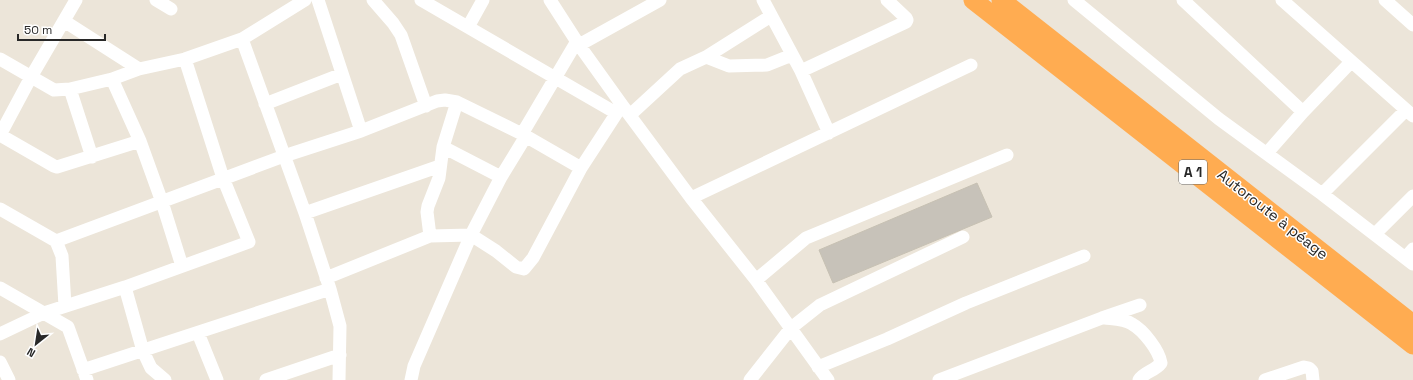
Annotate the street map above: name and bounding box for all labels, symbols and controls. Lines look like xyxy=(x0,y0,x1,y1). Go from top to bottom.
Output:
scale bar xyxy=(18,16,105,42)
text: 50 m xyxy=(24,22,52,38)
road number: A 1 xyxy=(1179,160,1207,184)
street label: Autoroute à péage xyxy=(1214,165,1332,263)
north arrow xyxy=(16,324,56,364)
text: N xyxy=(24,345,38,361)

